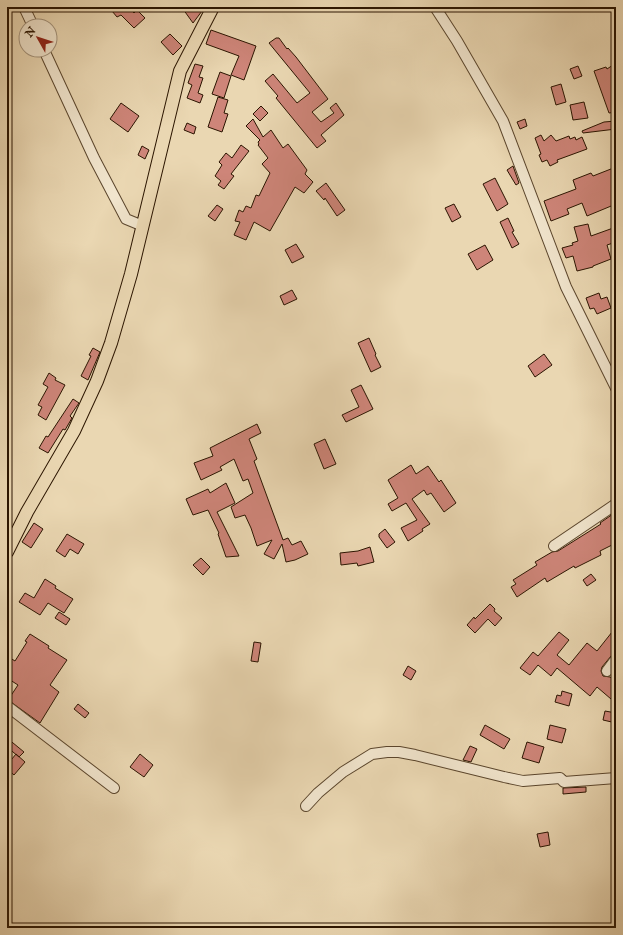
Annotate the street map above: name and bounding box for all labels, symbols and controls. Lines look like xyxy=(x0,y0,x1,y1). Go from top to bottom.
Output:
north arrow xyxy=(18,18,58,58)
text: N xyxy=(22,24,40,41)

